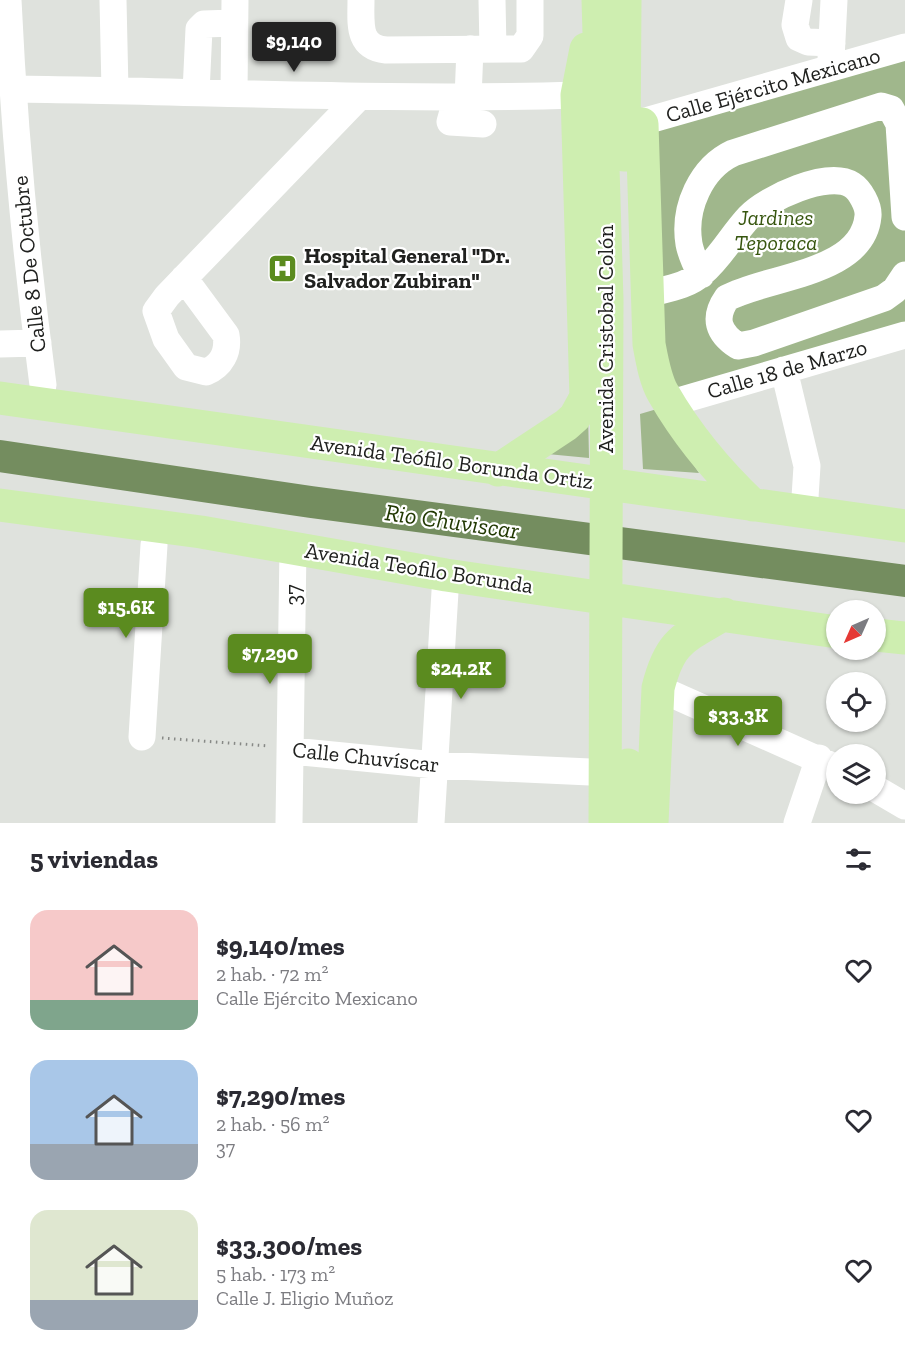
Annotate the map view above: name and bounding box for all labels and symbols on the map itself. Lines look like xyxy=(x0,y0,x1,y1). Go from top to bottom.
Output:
pin: $9,140 xyxy=(245,22,343,73)
street label: Calle Ejército Mexicano xyxy=(663,41,883,129)
street label: Calle 8 De Octubre xyxy=(6,174,52,354)
park label: Jardines Teporaca xyxy=(735,204,817,256)
street label: Avenida Cristobal Colón xyxy=(592,225,619,453)
place label: Hospital General "Dr. Salvador Zubiran" xyxy=(304,242,510,294)
hospital icon: Hospital General "Dr. Salvador Zubiran" xyxy=(267,252,299,284)
street label: Calle 18 de Marzo xyxy=(704,333,870,405)
street label: Avenida Teófilo Borunda Ortiz xyxy=(309,429,595,495)
water label: Rio Chuviscar xyxy=(383,497,522,545)
street label: Avenida Teofilo Borunda xyxy=(303,537,535,599)
street label: 37 xyxy=(280,584,307,606)
pin: $15.6K xyxy=(77,588,175,639)
north arrow xyxy=(826,600,886,660)
pin: $7,290 xyxy=(221,634,319,685)
pin: $24.2K xyxy=(412,649,510,700)
pin: $33.3K xyxy=(689,696,787,747)
street label: Calle Chuvíscar xyxy=(291,736,441,778)

